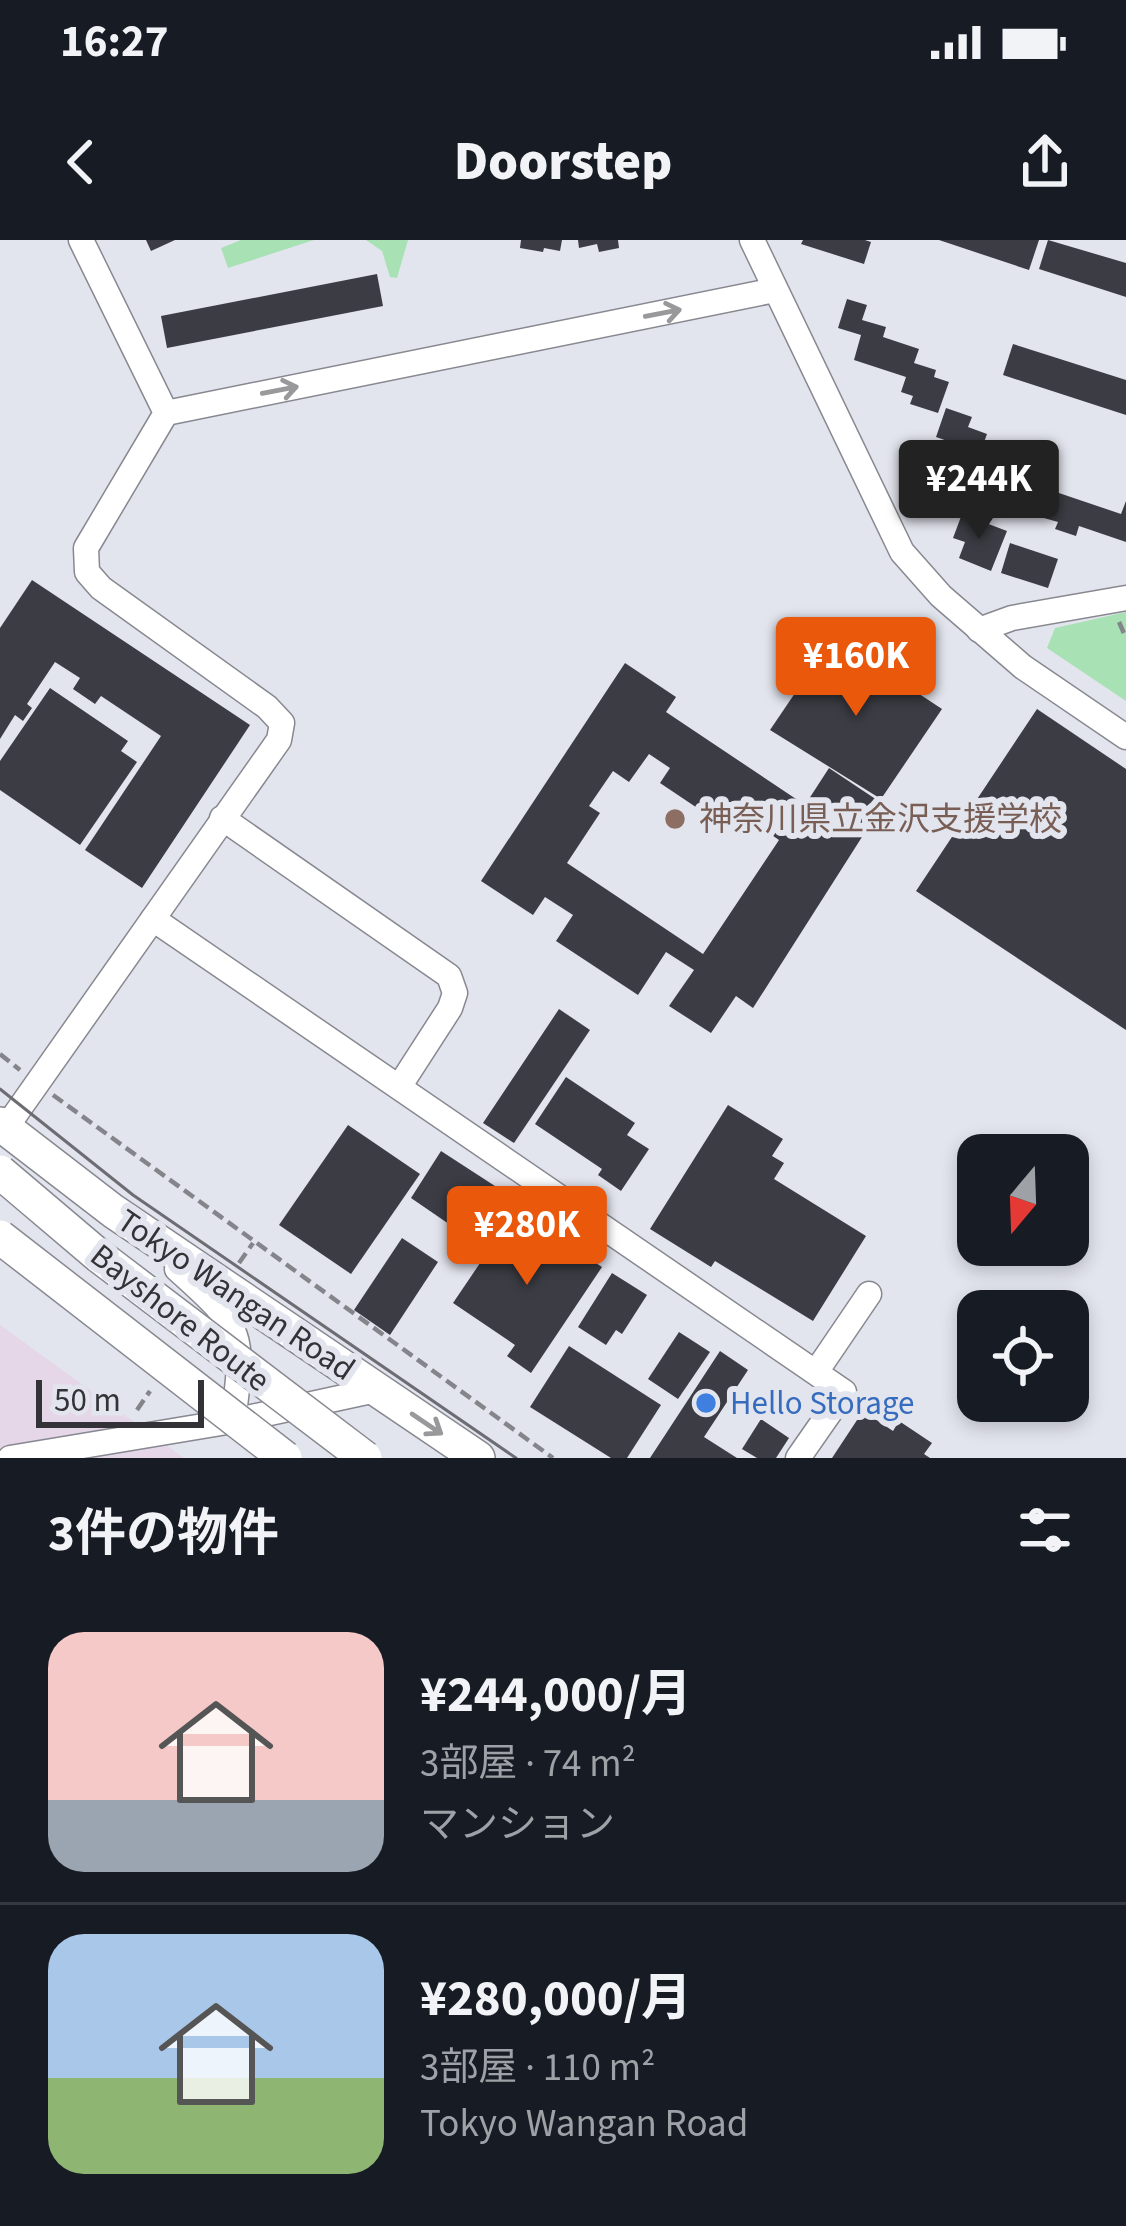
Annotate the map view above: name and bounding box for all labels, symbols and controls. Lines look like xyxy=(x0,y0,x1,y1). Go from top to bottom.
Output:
text: 16:27 xyxy=(60,10,169,74)
text: Doorstep xyxy=(454,124,672,201)
icon: back xyxy=(48,129,114,195)
icon: share xyxy=(1012,129,1078,195)
one-way arrow xyxy=(642,301,681,323)
one-way arrow xyxy=(260,378,299,400)
pin: ¥244K xyxy=(895,440,1063,542)
text: ¥244K xyxy=(926,451,1032,507)
pin: ¥160K xyxy=(772,617,940,719)
text: ¥160K xyxy=(803,628,909,684)
place label: 神奈川県立金沢支援学校 xyxy=(699,796,1062,843)
marker: 神奈川県立金沢支援学校 xyxy=(662,806,688,832)
north arrow xyxy=(957,1134,1089,1266)
map controls xyxy=(957,1134,1089,1422)
pin: ¥280K xyxy=(443,1186,611,1288)
text: ¥280K xyxy=(474,1197,580,1253)
street label: Tokyo Wangan Road xyxy=(108,1198,364,1392)
street label: Bayshore Route xyxy=(80,1233,280,1403)
button: locate xyxy=(957,1290,1089,1422)
scale bar xyxy=(36,1374,204,1427)
text: 50 m xyxy=(54,1377,121,1424)
place label: Hello Storage xyxy=(730,1380,914,1427)
marker: Hello Storage xyxy=(693,1390,719,1416)
one-way arrow xyxy=(409,1411,443,1436)
icon: filters xyxy=(1012,1497,1078,1563)
text: 3件の物件 xyxy=(48,1498,279,1570)
text: ¥244,000/月 xyxy=(420,1659,692,1731)
icon: home xyxy=(144,1680,288,1824)
text: 3部屋 · 74 m² xyxy=(420,1736,636,1792)
text: マンション xyxy=(420,1797,615,1853)
text: ¥280,000/月 xyxy=(420,1963,692,2035)
icon: home xyxy=(144,1982,288,2126)
text: 3部屋 · 110 m² xyxy=(420,2040,655,2096)
text: Tokyo Wangan Road xyxy=(420,2096,748,2152)

